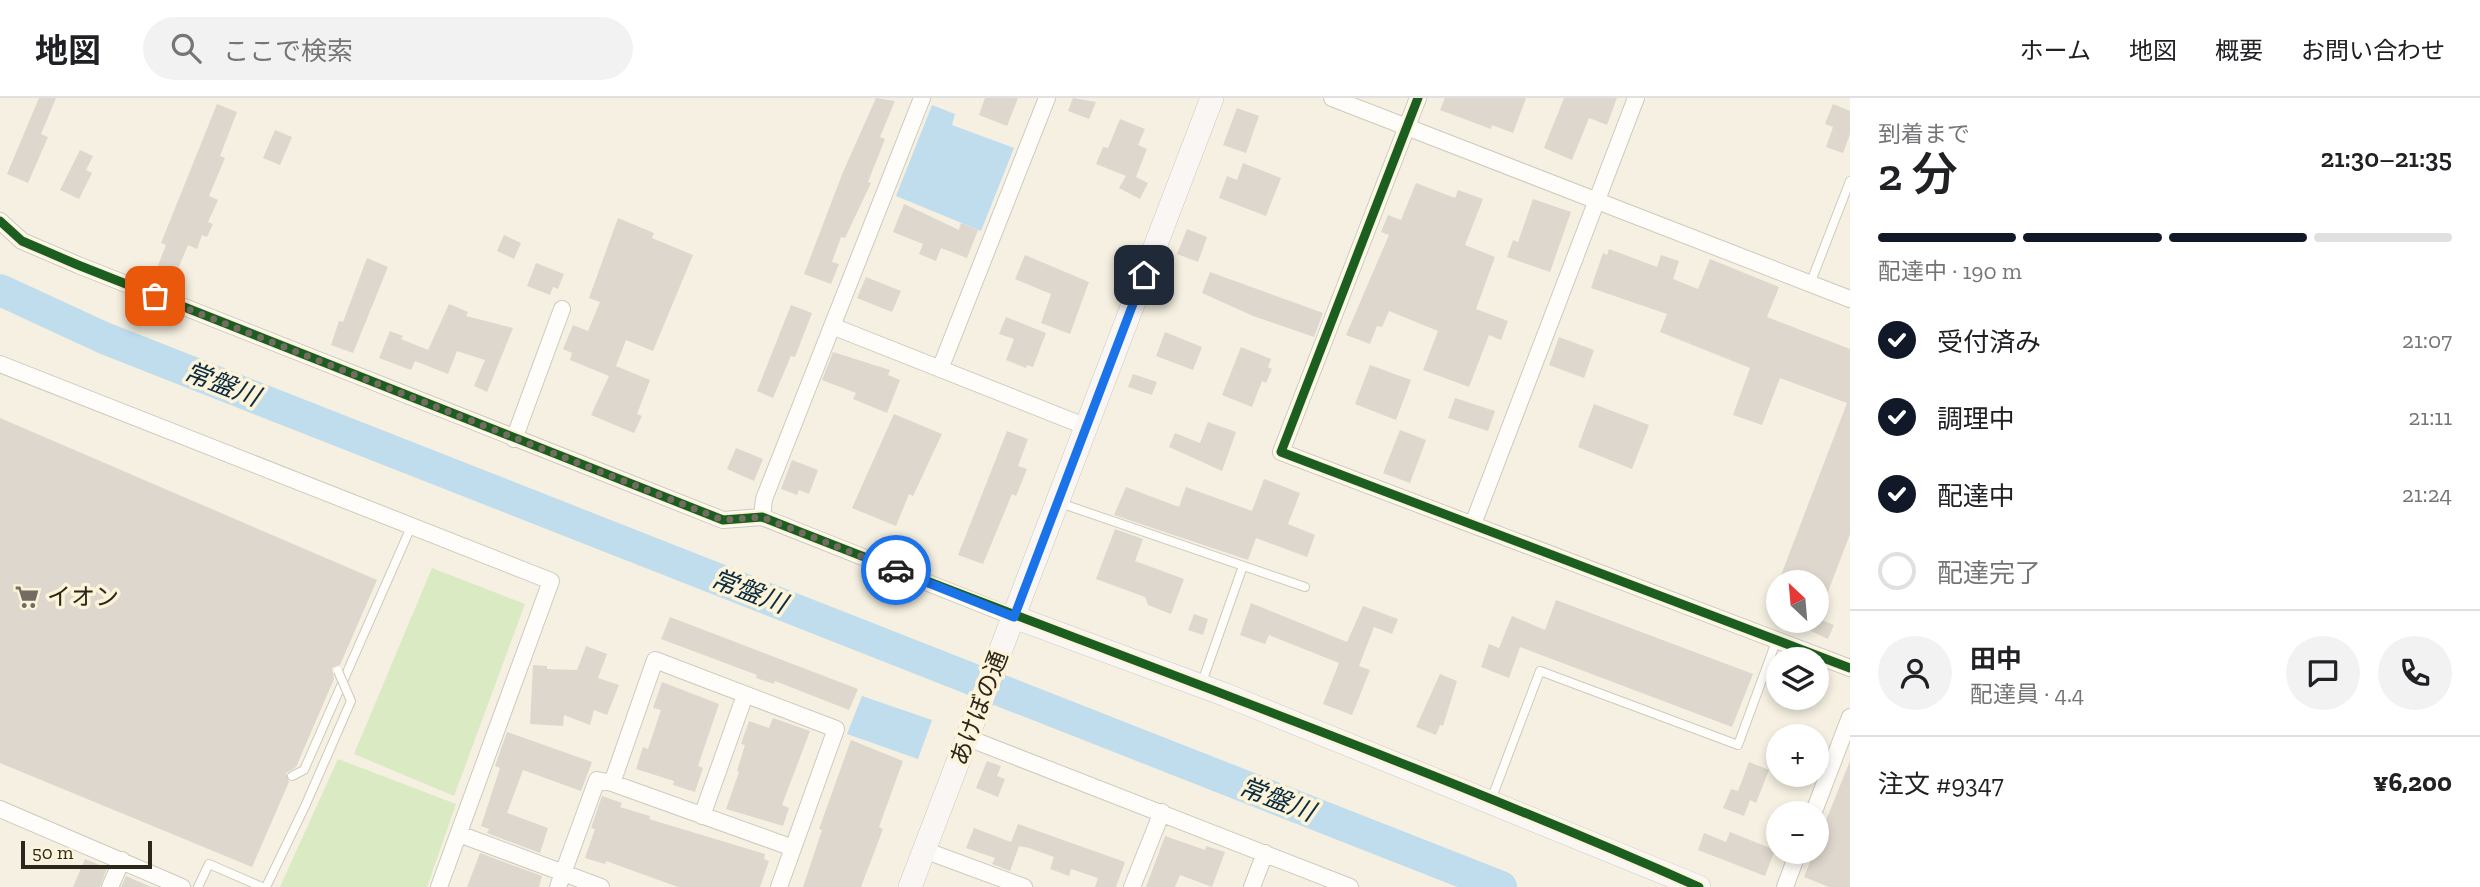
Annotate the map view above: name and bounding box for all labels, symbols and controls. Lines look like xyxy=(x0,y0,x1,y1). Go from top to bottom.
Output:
search box xyxy=(143,17,633,80)
icon: search xyxy=(167,29,205,67)
text: 地図 xyxy=(35,31,101,70)
text: ここで検索 xyxy=(223,35,353,67)
text: ホーム xyxy=(2020,36,2091,65)
text: 地図 xyxy=(2129,36,2177,65)
text: 概要 xyxy=(2215,36,2263,65)
text: お問い合わせ xyxy=(2301,36,2445,65)
text: 到着まで xyxy=(1878,120,1970,148)
text: 21:30–21:35 xyxy=(2320,142,2452,174)
text: 2 分 xyxy=(1878,147,1958,202)
pin xyxy=(1114,245,1174,305)
icon: home xyxy=(1125,256,1163,294)
text: 配達中 · 190 m xyxy=(1878,257,2022,285)
pin xyxy=(125,266,185,326)
icon: bag xyxy=(136,277,174,315)
icon: check xyxy=(1878,321,1916,359)
text: 受付済み xyxy=(1937,326,2041,358)
text: 21:07 xyxy=(2402,326,2452,354)
water label: 常盤川 xyxy=(180,355,267,414)
icon: check xyxy=(1878,398,1916,436)
text: 調理中 xyxy=(1937,403,2015,435)
text: 21:11 xyxy=(2408,403,2452,431)
icon: check xyxy=(1878,475,1916,513)
text: 配達中 xyxy=(1937,480,2015,512)
text: 21:24 xyxy=(2402,480,2452,508)
courier xyxy=(861,535,931,605)
icon: car xyxy=(877,551,915,589)
text: 配達完了 xyxy=(1937,557,2041,589)
water label: 常盤川 xyxy=(707,562,794,621)
north arrow xyxy=(1766,570,1829,634)
map controls xyxy=(1766,570,1829,864)
place label: イオン xyxy=(47,582,119,611)
supermarket icon: イオン xyxy=(13,583,41,611)
button: person xyxy=(1878,636,1952,710)
button: chat xyxy=(2286,636,2360,710)
button: phone xyxy=(2378,636,2452,710)
text: 田中 xyxy=(1970,643,2022,675)
street label: あけぼの通 xyxy=(943,647,1014,769)
button: layers xyxy=(1766,647,1829,710)
text: 配達員 · 4.4 xyxy=(1970,680,2084,708)
button: + xyxy=(1766,724,1829,787)
text: ¥6,200 xyxy=(2373,766,2452,798)
text: 注文 #9347 xyxy=(1878,768,2004,800)
water label: 常盤川 xyxy=(1235,770,1322,829)
button: − xyxy=(1766,801,1829,864)
scale bar xyxy=(21,838,152,870)
text: 50 m xyxy=(32,841,73,864)

